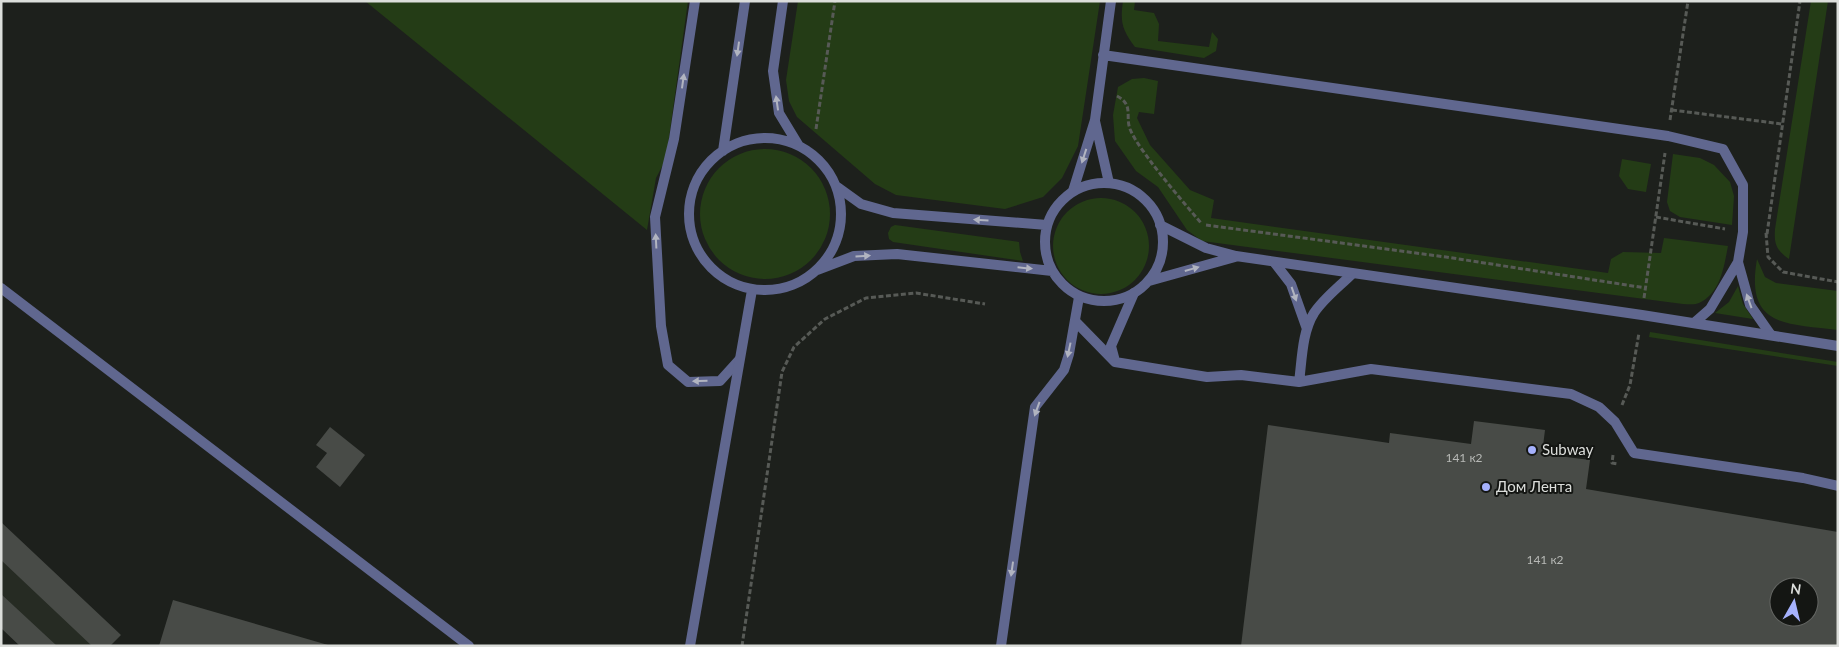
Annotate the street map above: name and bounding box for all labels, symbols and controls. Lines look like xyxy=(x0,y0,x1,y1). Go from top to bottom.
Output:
one-way arrow xyxy=(733,42,741,58)
one-way arrow xyxy=(679,73,687,89)
one-way arrow xyxy=(773,95,781,111)
one-way arrow xyxy=(1080,148,1087,163)
one-way arrow xyxy=(972,216,988,224)
one-way arrow xyxy=(652,233,660,249)
one-way arrow xyxy=(855,252,871,260)
one-way arrow xyxy=(1017,264,1033,272)
one-way arrow xyxy=(1185,264,1200,272)
one-way arrow xyxy=(1291,286,1298,301)
one-way arrow xyxy=(1745,293,1753,308)
one-way arrow xyxy=(1065,343,1073,359)
one-way arrow xyxy=(691,377,707,385)
one-way arrow xyxy=(1033,402,1041,417)
place label: Subway xyxy=(1542,440,1594,458)
marker: Subway xyxy=(1526,444,1538,456)
house number: 141 к2 xyxy=(1445,450,1483,465)
place label: Дом Лента xyxy=(1496,477,1572,495)
marker: Дом Лента xyxy=(1480,481,1492,493)
house number: 141 к2 xyxy=(1526,552,1564,567)
one-way arrow xyxy=(1008,562,1016,578)
north arrow xyxy=(1769,577,1819,627)
text: N xyxy=(1789,579,1802,598)

